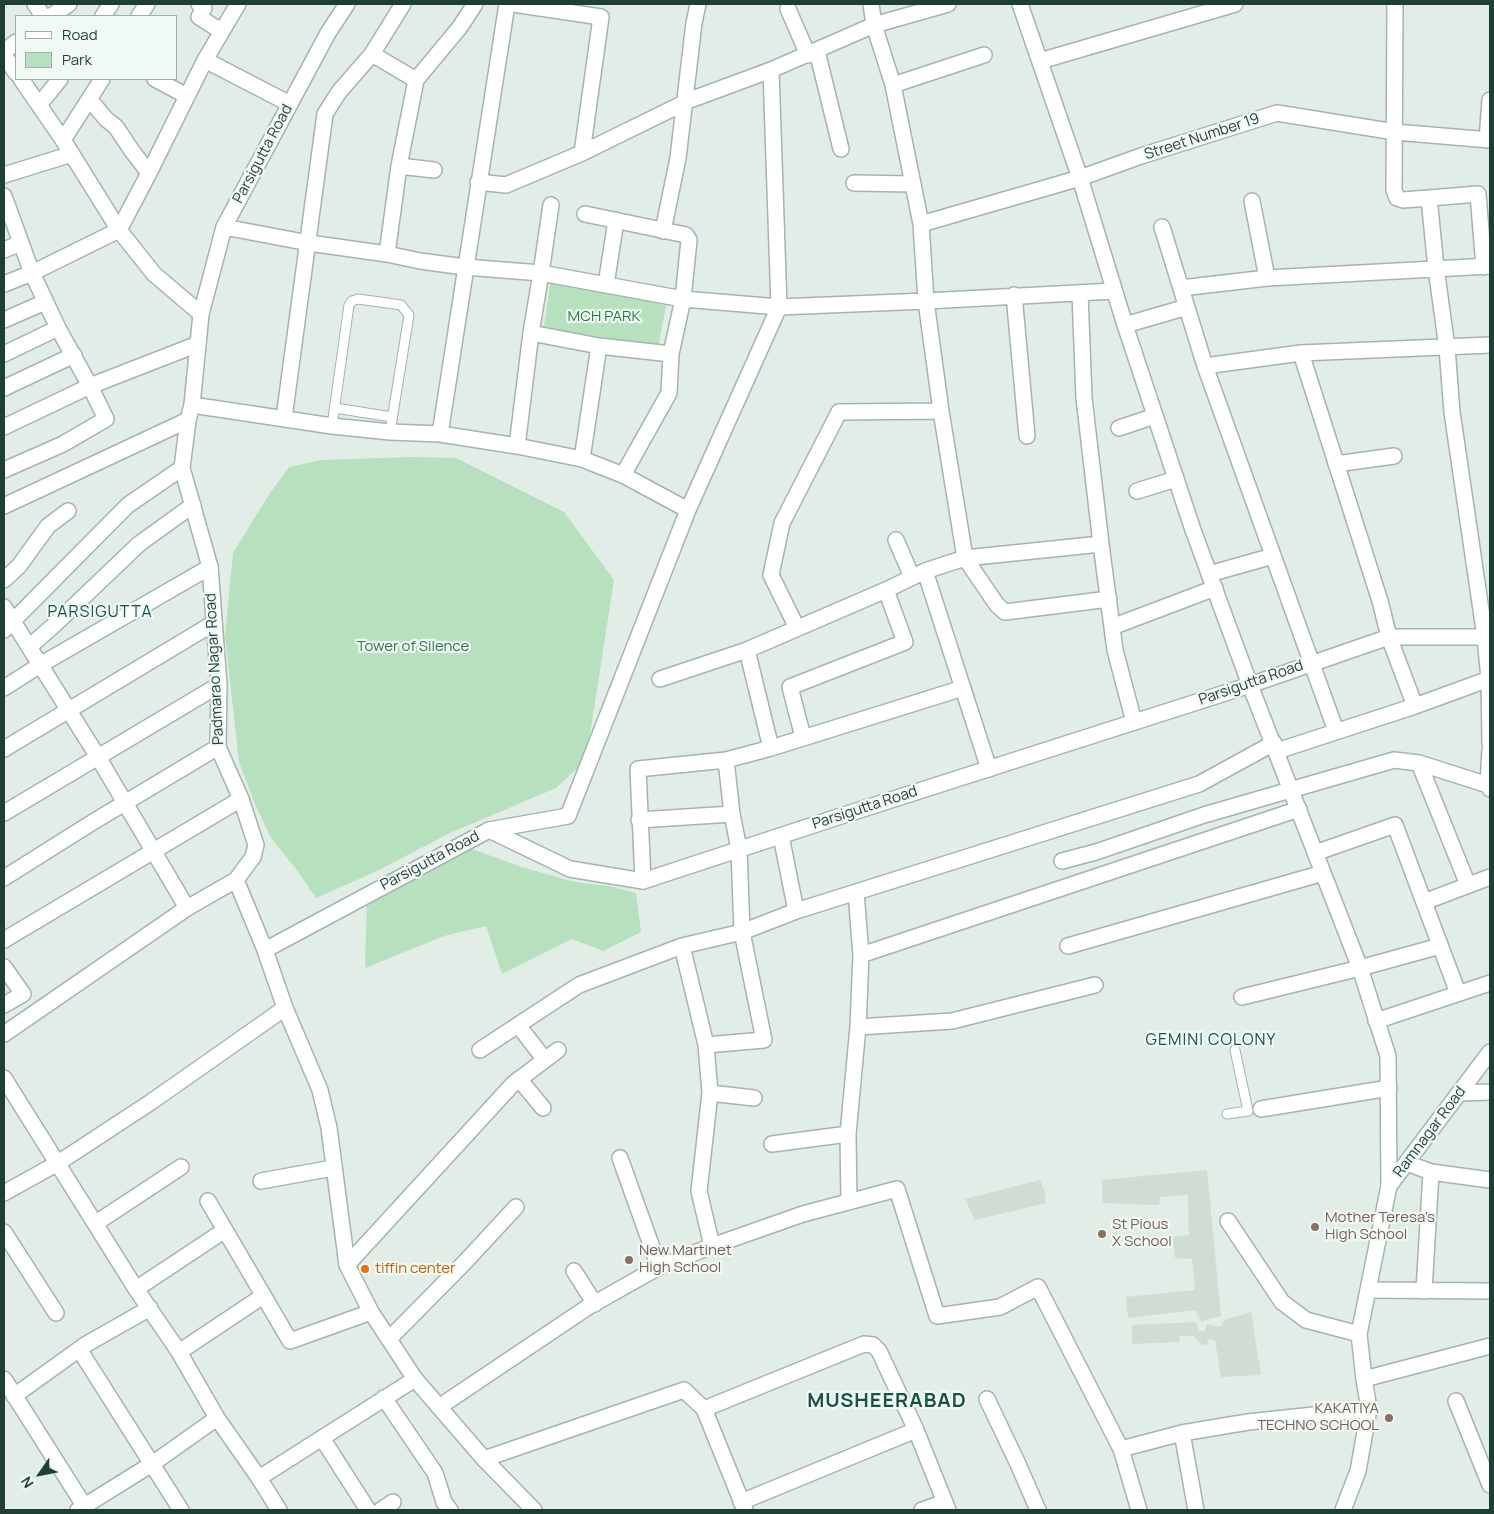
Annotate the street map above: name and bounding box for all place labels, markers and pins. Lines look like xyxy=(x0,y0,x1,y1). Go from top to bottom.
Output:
place label: Mother Teresa's High School xyxy=(1325,1209,1435,1244)
place label: St Pious X School xyxy=(1112,1216,1172,1251)
marker: Mother Teresa's High School xyxy=(1309,1221,1321,1233)
marker: St Pious X School xyxy=(1096,1228,1108,1240)
place label: New Martinet High School xyxy=(639,1242,732,1277)
marker: New Martinet High School xyxy=(623,1254,635,1266)
place label: tiffin center xyxy=(375,1260,455,1278)
marker: tiffin center xyxy=(359,1263,371,1275)
place label: KAKATIYA TECHNO SCHOOL xyxy=(1257,1400,1379,1435)
marker: KAKATIYA TECHNO SCHOOL xyxy=(1383,1412,1395,1424)

